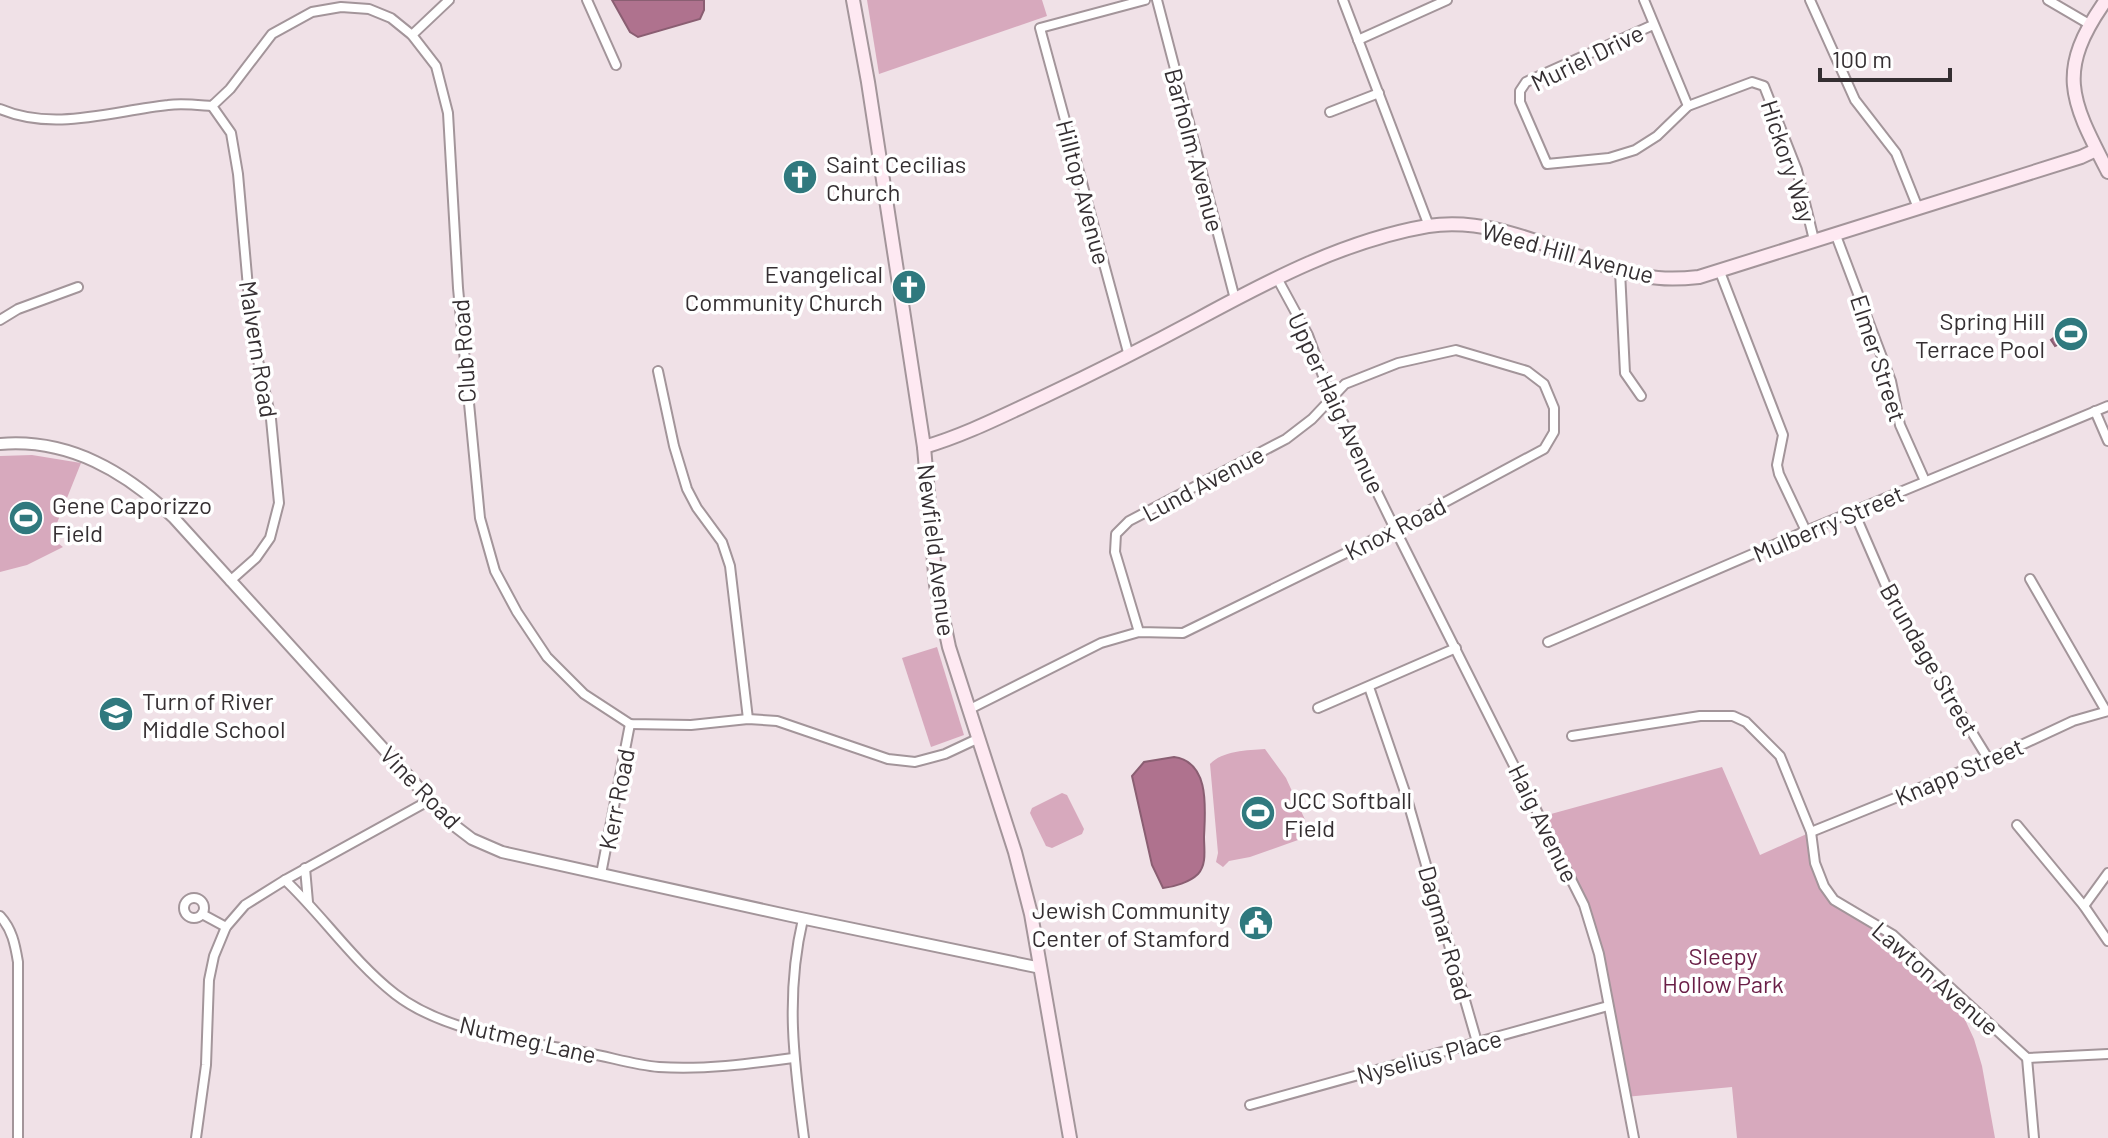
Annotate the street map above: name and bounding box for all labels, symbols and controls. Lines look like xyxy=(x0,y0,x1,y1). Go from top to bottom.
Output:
street label: Muriel Drive xyxy=(1526,17,1648,97)
scale bar xyxy=(1820,32,1950,82)
text: 100 m xyxy=(1832,44,1892,73)
street label: Barholm Avenue xyxy=(1159,65,1231,235)
street label: Hickory Way xyxy=(1756,96,1822,226)
street label: Hilltop Avenue xyxy=(1051,116,1117,268)
place label: Saint Cecilias Church xyxy=(826,149,966,206)
church icon: Saint Cecilias Church xyxy=(781,158,819,196)
street label: Weed Hill Avenue xyxy=(1479,215,1657,289)
place label: Evangelical Community Church xyxy=(685,259,883,316)
church icon: Evangelical Community Church xyxy=(890,268,928,306)
street label: Malvern Road xyxy=(234,278,284,420)
street label: Elmer Street xyxy=(1845,291,1913,425)
street label: Club Road xyxy=(445,298,481,404)
place label: Spring Hill Terrace Pool xyxy=(1915,306,2045,363)
street label: Upper Haig Avenue xyxy=(1282,308,1392,498)
sports icon: Spring Hill Terrace Pool xyxy=(2052,315,2090,353)
street label: Lund Avenue xyxy=(1137,439,1269,527)
street label: Newfield Avenue xyxy=(912,462,962,638)
street label: Mulberry Street xyxy=(1748,478,1908,568)
place label: Gene Caporizzo Field xyxy=(52,490,212,547)
street label: Knox Road xyxy=(1340,490,1450,566)
sports icon: Gene Caporizzo Field xyxy=(7,499,45,537)
street label: Brundage Street xyxy=(1875,578,1985,740)
place label: Turn of River Middle School xyxy=(142,686,286,743)
school or university icon: Turn of River Middle School xyxy=(97,695,135,733)
street label: Knapp Street xyxy=(1890,731,2028,811)
street label: Vine Road xyxy=(375,740,467,834)
street label: Kerr Road xyxy=(592,746,640,852)
street label: Haig Avenue xyxy=(1503,759,1585,887)
place label: JCC Softball Field xyxy=(1284,785,1412,842)
sports icon: JCC Softball Field xyxy=(1239,794,1277,832)
street label: Dagmar Road xyxy=(1413,862,1479,1004)
place label: Jewish Community Center of Stamford xyxy=(1032,895,1230,952)
public building icon: Jewish Community Center of Stamford xyxy=(1237,904,1275,942)
street label: Lawton Avenue xyxy=(1867,915,2005,1041)
park label: Sleepy Hollow Park xyxy=(1662,941,1784,998)
street label: Nutmeg Lane xyxy=(457,1009,599,1069)
street label: Nyselius Place xyxy=(1353,1023,1505,1089)

